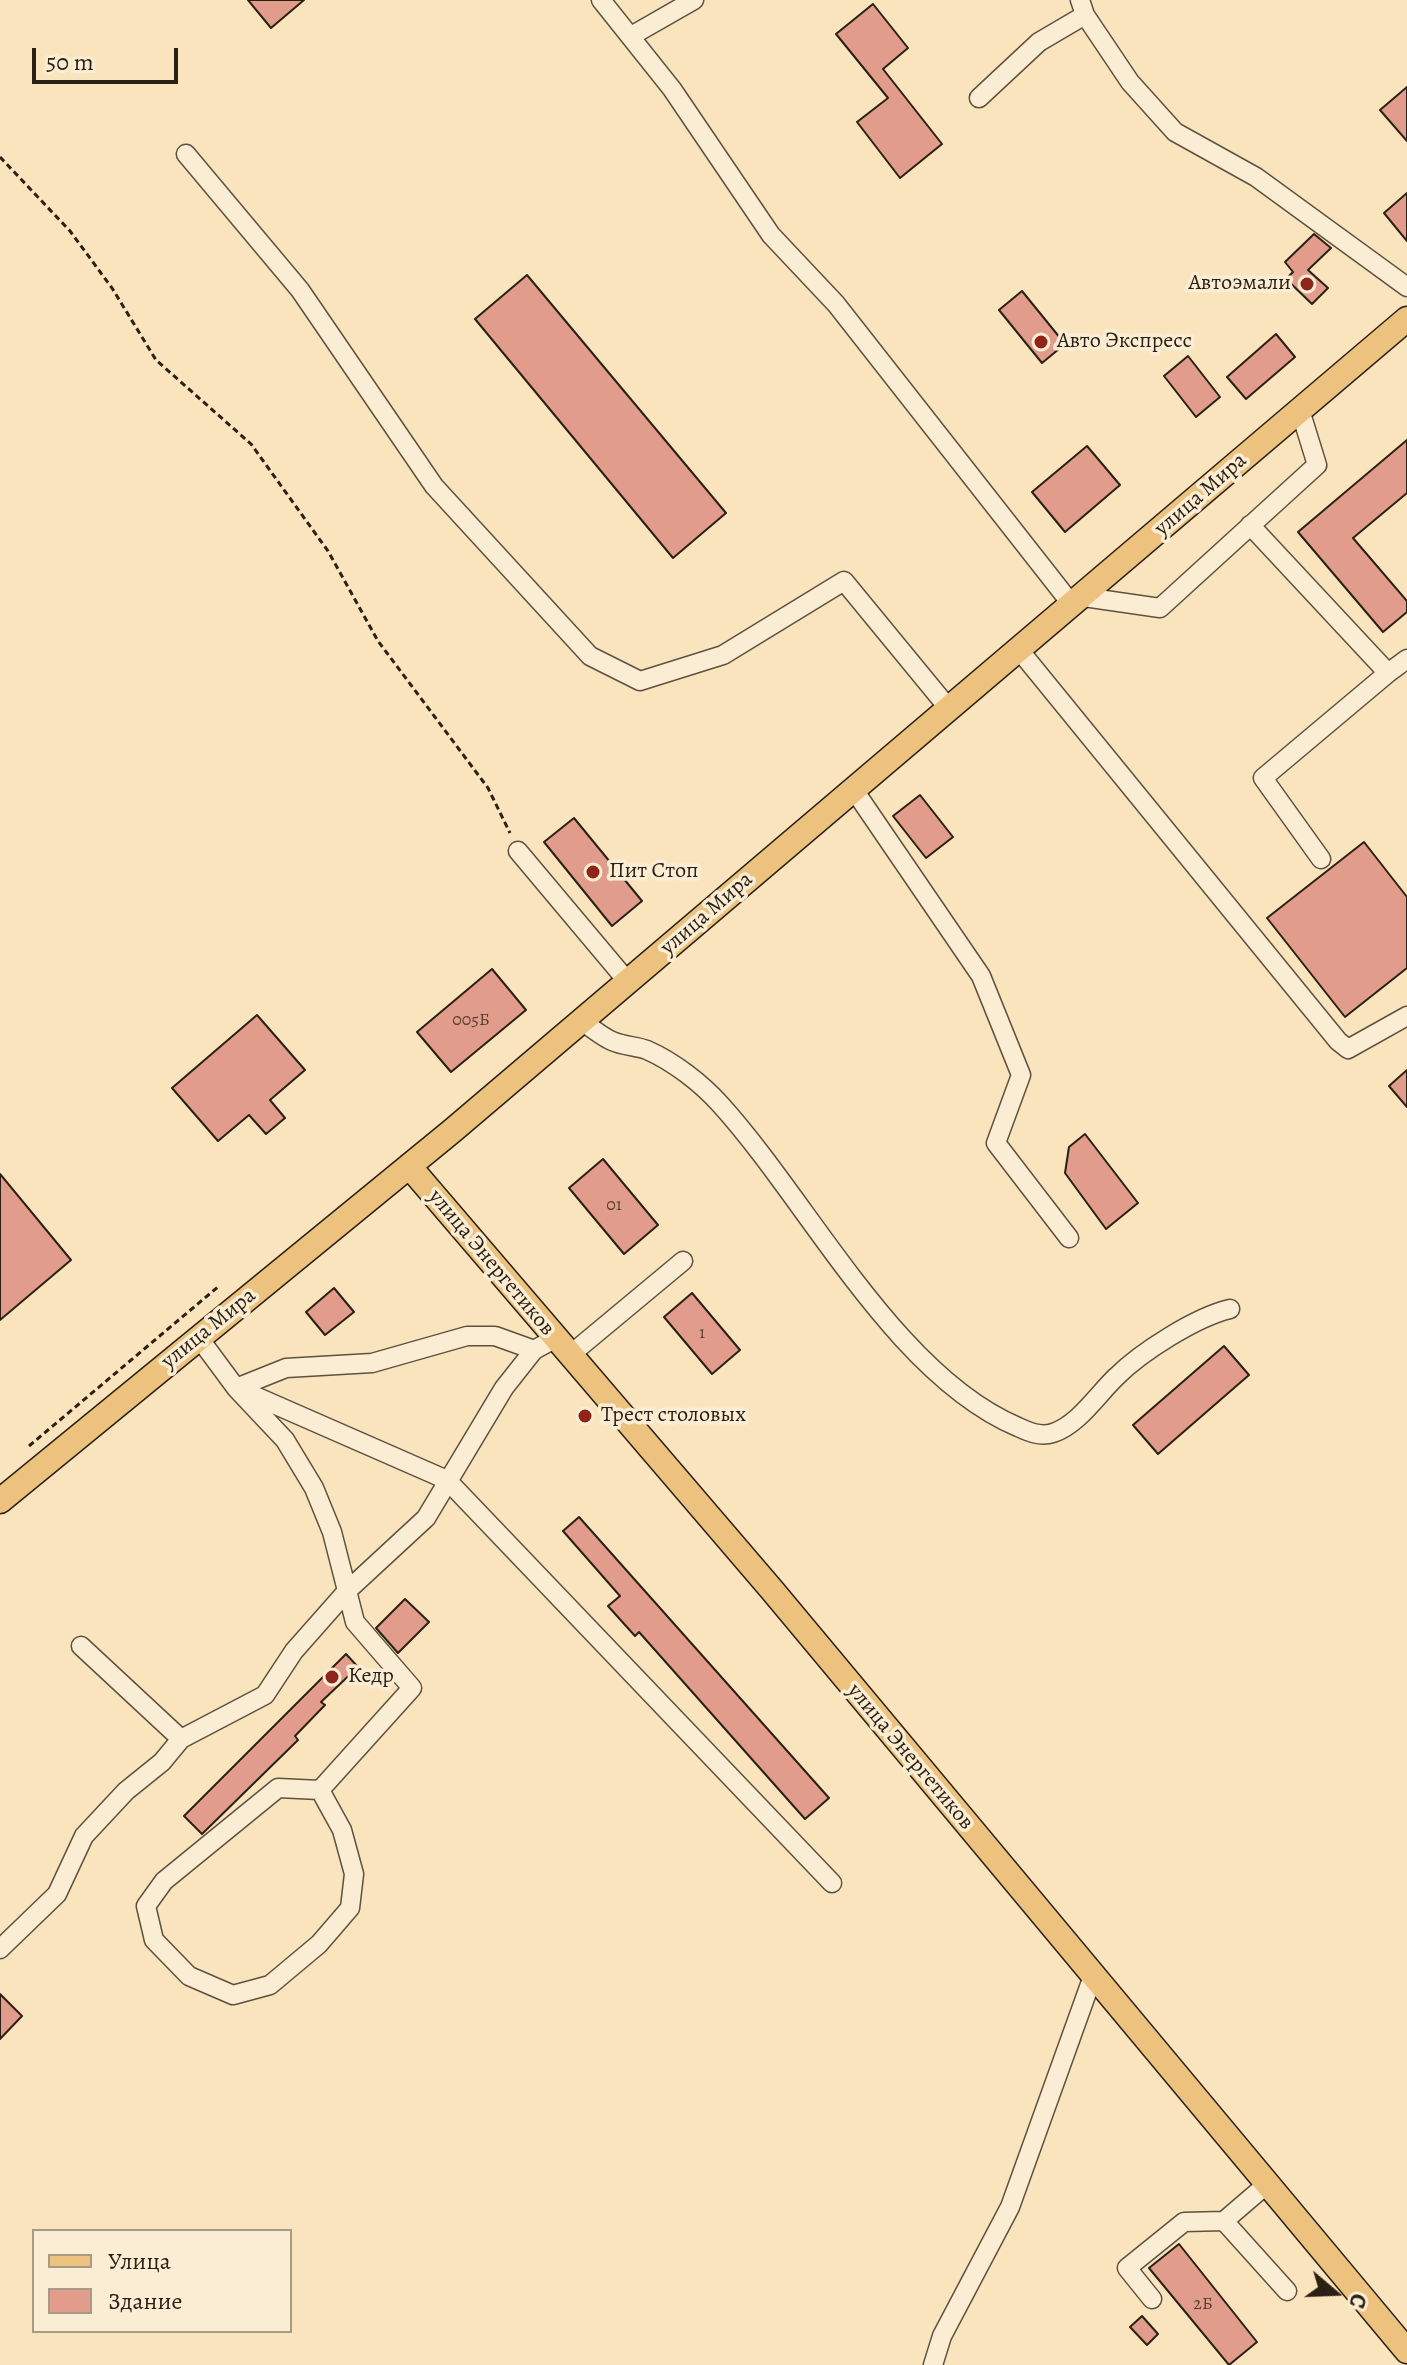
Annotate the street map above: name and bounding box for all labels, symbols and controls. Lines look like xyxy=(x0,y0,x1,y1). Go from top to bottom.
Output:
scale bar xyxy=(36,32,182,82)
text: 50 m xyxy=(46,46,94,78)
place label: Автоэмали xyxy=(1188,271,1291,297)
marker: Автоэмали xyxy=(1298,275,1316,293)
place label: Авто Экспресс xyxy=(1057,329,1192,355)
marker: Авто Экспресс xyxy=(1032,333,1050,351)
street label: улица Мира xyxy=(1149,448,1253,542)
place label: Пит Стоп xyxy=(609,859,699,885)
marker: Пит Стоп xyxy=(584,863,602,881)
street label: улица Мира xyxy=(655,867,759,961)
house number: 005Б xyxy=(452,1010,490,1032)
street label: улица Энергетиков xyxy=(422,1184,560,1342)
house number: 01 xyxy=(606,1195,622,1217)
street label: улица Мира xyxy=(157,1283,261,1375)
house number: 1 xyxy=(699,1323,705,1345)
place label: Трест столовых xyxy=(601,1403,746,1429)
marker: Трест столовых xyxy=(576,1407,594,1425)
place label: Кедр xyxy=(348,1664,394,1690)
marker: Кедр xyxy=(323,1668,341,1686)
street label: улица Энергетиков xyxy=(841,1678,979,1836)
legend xyxy=(32,2229,292,2333)
text: Улица xyxy=(108,2245,171,2277)
north arrow xyxy=(1295,2253,1375,2333)
text: Здание xyxy=(108,2285,183,2317)
text: С xyxy=(1341,2290,1374,2312)
house number: 2Б xyxy=(1193,2294,1213,2316)

